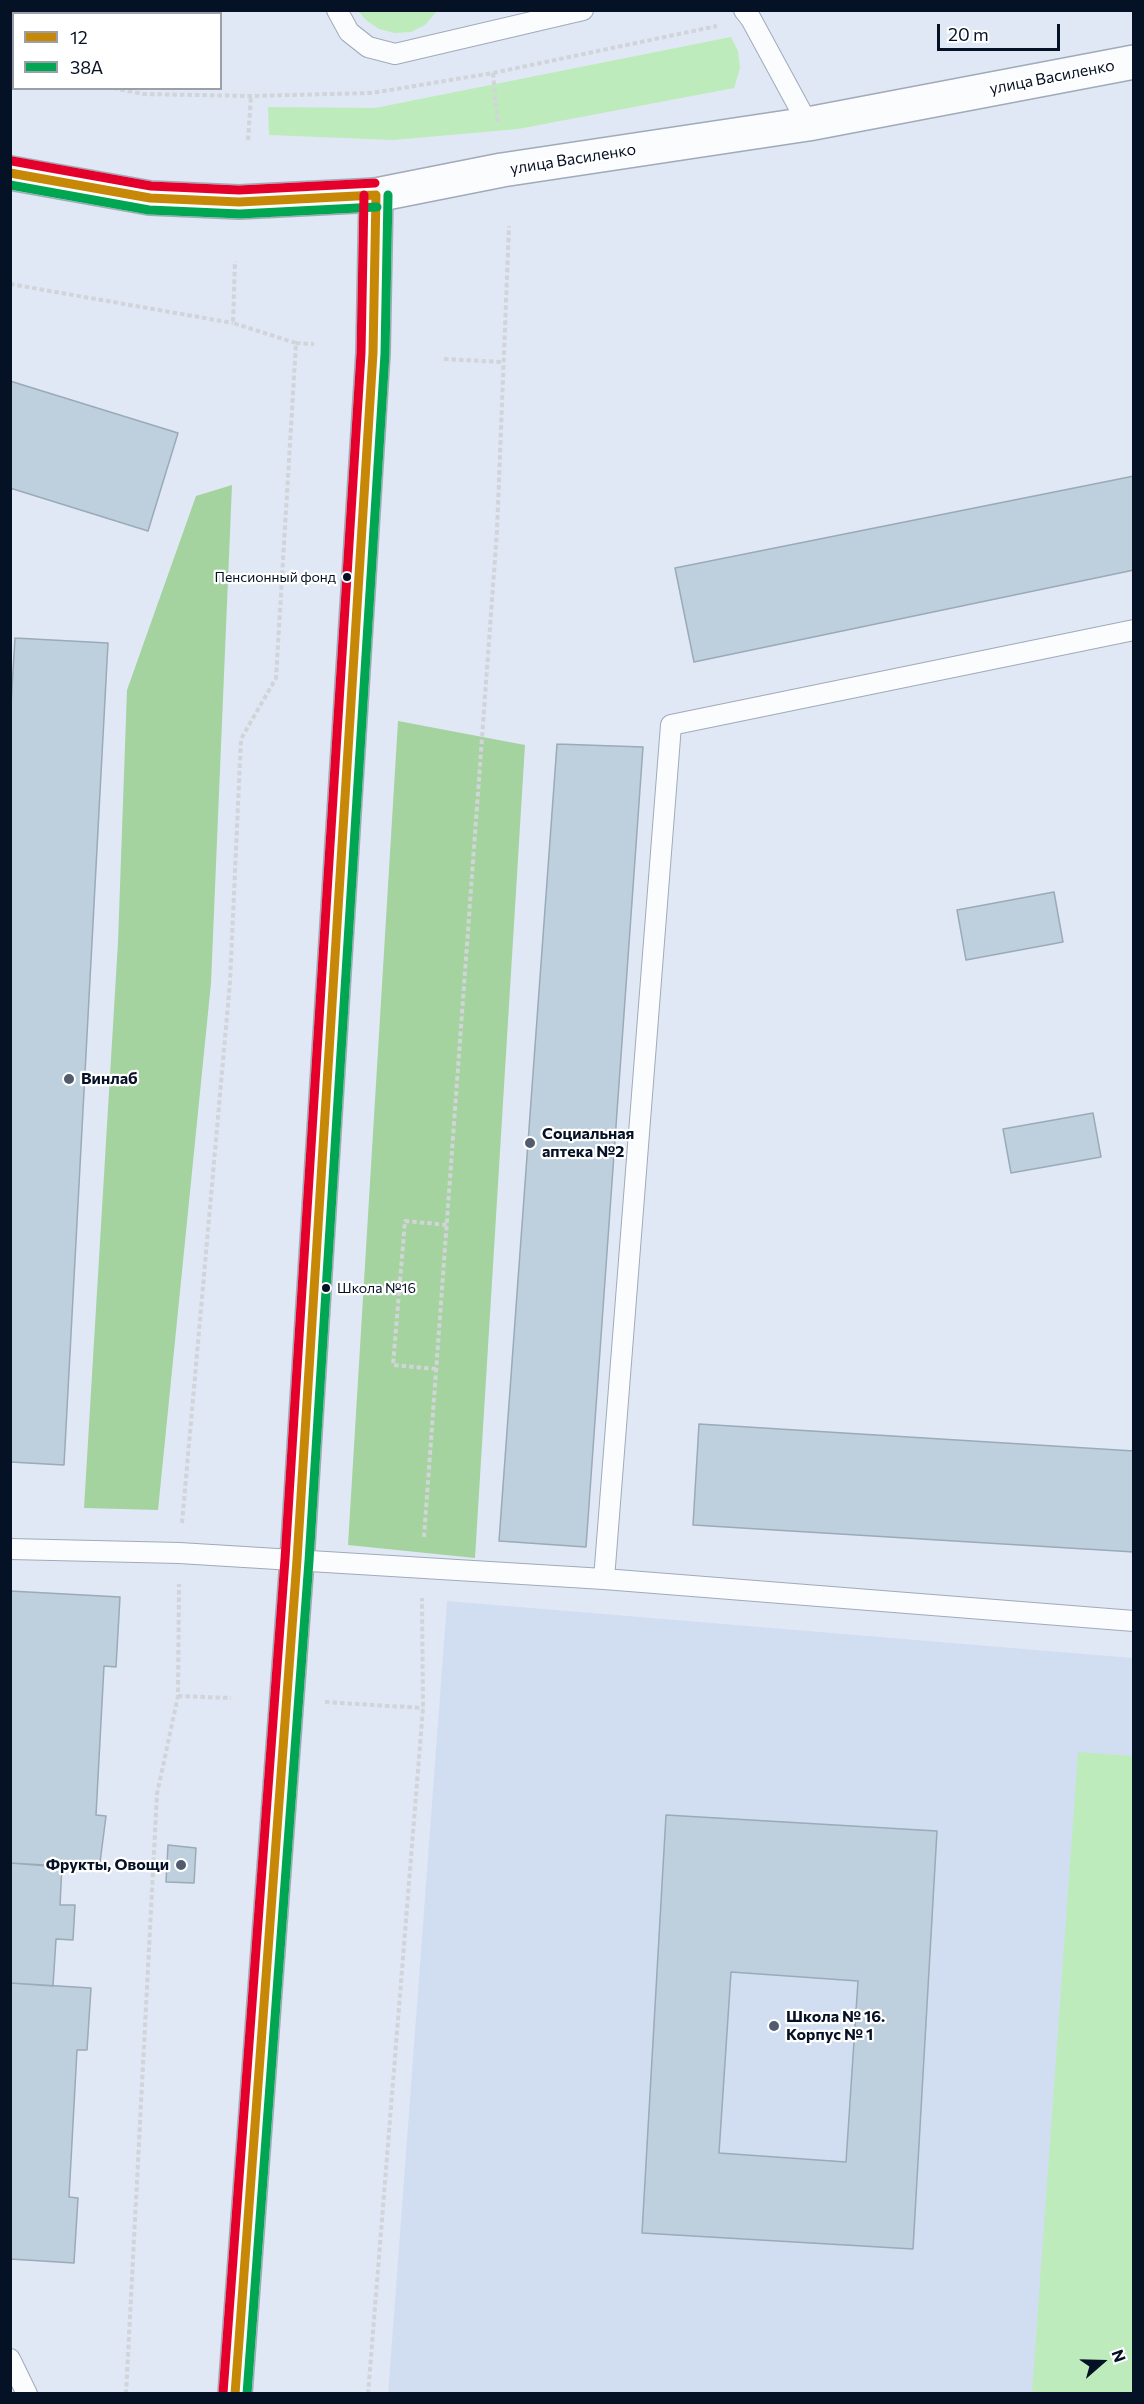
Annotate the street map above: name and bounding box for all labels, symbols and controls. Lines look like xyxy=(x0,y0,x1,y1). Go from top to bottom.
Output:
legend xyxy=(12,12,222,90)
scale bar xyxy=(940,12,1063,50)
text: 20 m xyxy=(948,23,989,45)
text: 12 xyxy=(70,26,88,48)
street label: улица Василенко xyxy=(988,55,1116,99)
text: 38А xyxy=(70,56,103,78)
street label: улица Василенко xyxy=(509,140,637,178)
place label: Пенсионный фонд xyxy=(214,569,336,585)
marker: Пенсионный фонд xyxy=(341,571,353,583)
place label: Винлаб xyxy=(81,1069,138,1089)
marker: Винлаб xyxy=(62,1072,76,1086)
place label: Социальная аптека №2 xyxy=(542,1124,634,1162)
marker: Социальная аптека №2 xyxy=(523,1136,537,1150)
place label: Школа №16 xyxy=(337,1280,416,1296)
marker: Школа №16 xyxy=(320,1282,332,1294)
place label: Фрукты, Овощи xyxy=(46,1855,169,1875)
marker: Фрукты, Овощи xyxy=(174,1858,188,1872)
place label: Школа № 16. Корпус № 1 xyxy=(786,2007,885,2045)
marker: Школа № 16. Корпус № 1 xyxy=(767,2019,781,2033)
north arrow xyxy=(1072,2332,1132,2392)
text: N xyxy=(1108,2347,1130,2365)

